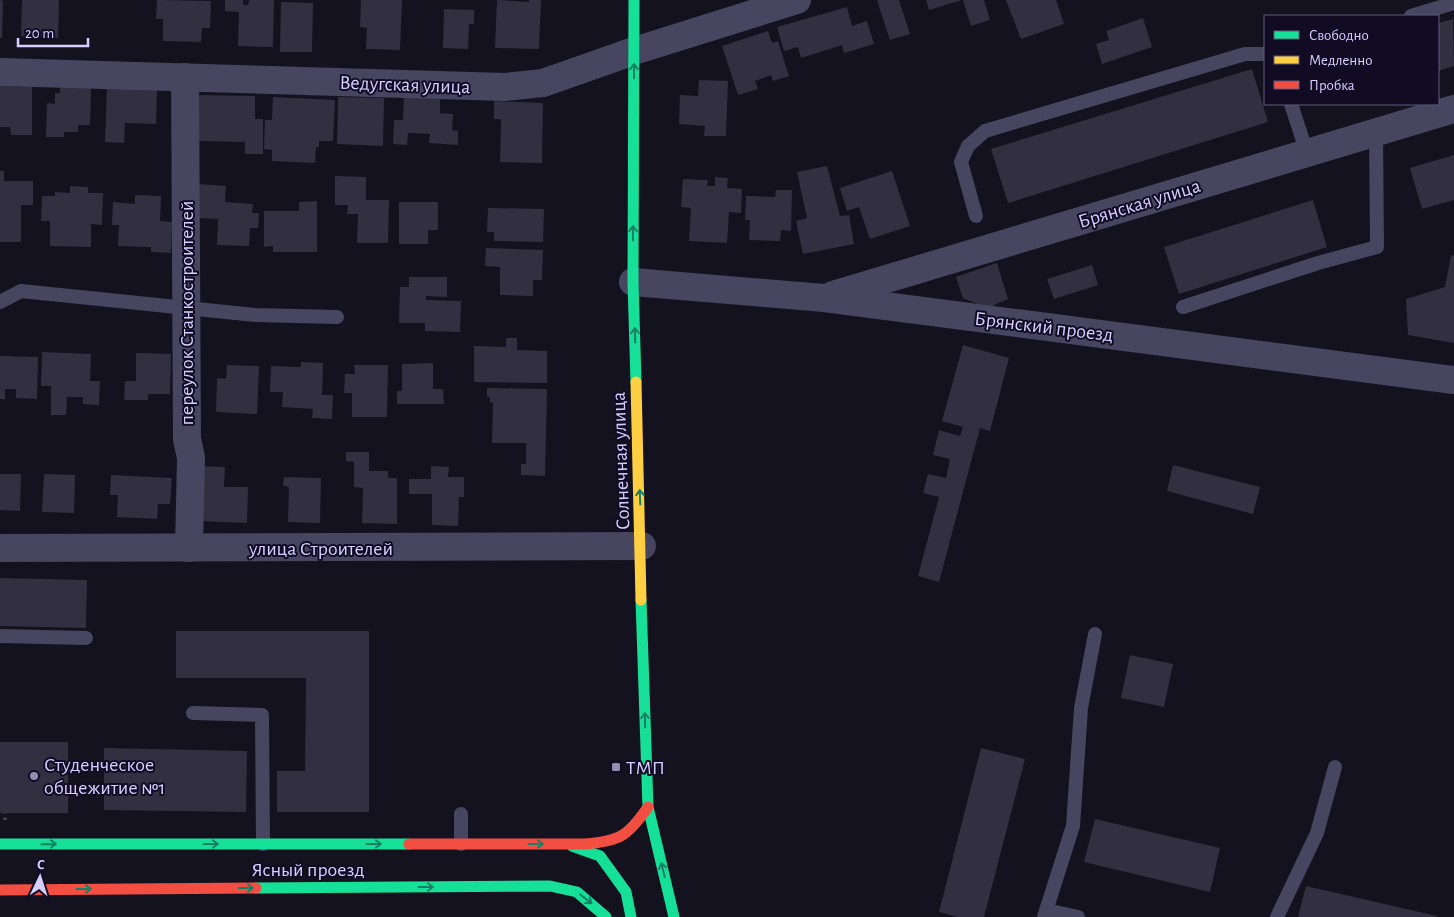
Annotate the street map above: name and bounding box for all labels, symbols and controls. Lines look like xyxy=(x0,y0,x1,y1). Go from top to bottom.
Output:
scale bar xyxy=(18,15,88,47)
legend xyxy=(1264,15,1439,105)
text: 20 m xyxy=(25,26,54,41)
text: Свободно xyxy=(1309,28,1369,43)
text: Медленно xyxy=(1309,53,1373,68)
one-way arrow xyxy=(629,63,639,79)
street label: Ведугская улица xyxy=(339,73,471,97)
text: Пробка xyxy=(1309,78,1355,93)
street label: Брянская улица xyxy=(1076,176,1203,232)
street label: переулок Станкостроителей xyxy=(177,201,197,425)
one-way arrow xyxy=(628,225,638,242)
street label: Брянский проезд xyxy=(973,309,1114,345)
one-way arrow xyxy=(630,327,640,343)
street label: Солнечная улица xyxy=(609,392,633,530)
one-way arrow xyxy=(635,489,645,506)
street label: улица Строителей xyxy=(248,539,393,559)
one-way arrow xyxy=(640,712,650,728)
place label: Студенческое общежитие №1 xyxy=(44,755,165,798)
place label: ТМП xyxy=(626,758,665,778)
marker: ТМП xyxy=(610,761,622,773)
marker: Студенческое общежитие №1 xyxy=(28,770,40,782)
one-way arrow xyxy=(40,839,56,849)
one-way arrow xyxy=(202,839,219,849)
one-way arrow xyxy=(365,839,381,849)
one-way arrow xyxy=(528,839,544,849)
north arrow xyxy=(15,852,65,902)
text: С xyxy=(36,858,45,872)
street label: Ясный проезд xyxy=(252,860,365,880)
one-way arrow xyxy=(658,862,667,878)
one-way arrow xyxy=(418,882,434,891)
one-way arrow xyxy=(238,883,254,893)
one-way arrow xyxy=(75,884,91,894)
one-way arrow xyxy=(579,893,592,904)

